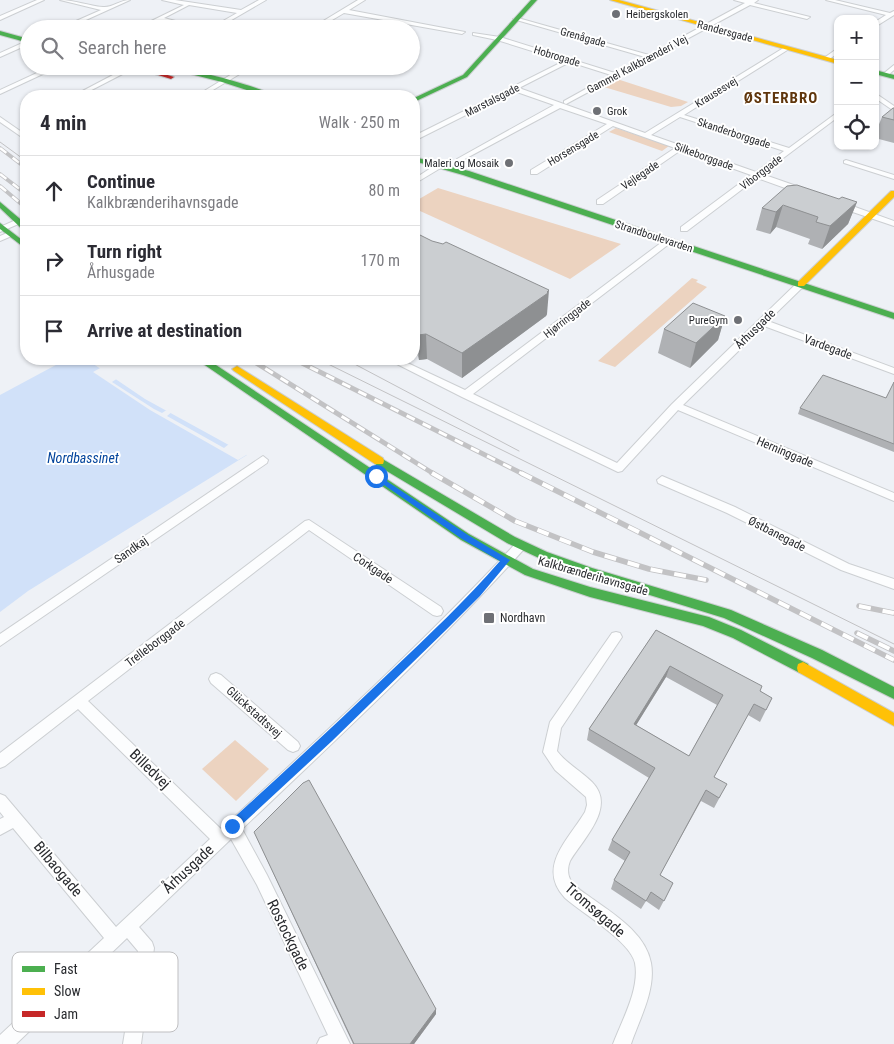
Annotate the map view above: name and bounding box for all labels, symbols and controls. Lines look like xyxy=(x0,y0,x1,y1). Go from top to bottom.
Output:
marker: Heibergskolen xyxy=(610,8,622,20)
place label: Heibergskolen xyxy=(626,8,688,21)
map controls xyxy=(834,15,879,150)
button: + xyxy=(834,15,879,60)
street label: Randersgade xyxy=(696,18,754,45)
search box xyxy=(20,20,420,75)
street label: Grenågade xyxy=(559,25,607,50)
street label: Gammel Kalkbrænderi Vej xyxy=(585,32,690,96)
icon: search xyxy=(38,34,66,62)
text: Search here xyxy=(78,36,166,59)
street label: Hobrogade xyxy=(532,43,582,70)
button: − xyxy=(834,60,879,105)
street label: Krausesvej xyxy=(693,74,740,110)
street label: Marstalsgade xyxy=(463,81,522,120)
district label: ØSTERBRO xyxy=(744,89,818,107)
marker: Grok xyxy=(591,105,603,117)
place label: Grok xyxy=(607,105,627,118)
button: locate xyxy=(834,105,879,150)
text: 4 min xyxy=(40,111,87,135)
text: Walk · 250 m xyxy=(319,113,400,132)
street label: Skanderborggade xyxy=(696,116,772,151)
street label: Horsensgade xyxy=(545,128,601,169)
street label: Silkeborggade xyxy=(673,140,735,173)
street label: Viborggade xyxy=(738,152,785,193)
place label: Maleri og Mosaik xyxy=(424,157,499,170)
marker: Maleri og Mosaik xyxy=(503,157,515,169)
street label: Vejlegade xyxy=(619,158,662,193)
text: Continue xyxy=(87,170,155,193)
icon: ahead xyxy=(40,177,68,205)
text: 80 m xyxy=(368,181,400,200)
text: Kalkbrænderihavnsgade xyxy=(87,193,239,212)
street label: Strandboulevarden xyxy=(613,218,694,255)
text: Turn right xyxy=(87,240,162,263)
icon: right xyxy=(40,247,68,275)
text: 170 m xyxy=(361,251,400,270)
text: Århusgade xyxy=(87,263,155,282)
street label: Hjørringgade xyxy=(541,296,593,341)
street label: Århusgade xyxy=(730,305,778,352)
place label: PureGym xyxy=(689,314,728,327)
marker: PureGym xyxy=(732,314,744,326)
icon: arrive xyxy=(40,317,68,345)
text: Arrive at destination xyxy=(87,319,242,342)
street label: Vardegade xyxy=(802,332,855,362)
street label: Herninggade xyxy=(755,434,816,470)
water label: Nordbassinet xyxy=(47,450,120,466)
route start xyxy=(365,465,388,488)
street label: Østbanegade xyxy=(746,514,808,555)
street label: Sandkaj xyxy=(112,533,150,567)
street label: Corkgade xyxy=(350,550,396,587)
street label: Kalkbrænderihavnsgade xyxy=(536,554,650,598)
marker: Nordhavn xyxy=(482,611,496,625)
place label: Nordhavn xyxy=(500,611,546,625)
street label: Trelleborggade xyxy=(123,616,188,670)
street label: Glückstadtsvej xyxy=(223,683,285,741)
street label: Billedvej xyxy=(126,745,174,793)
route end xyxy=(221,815,244,838)
street label: Bilbaogade xyxy=(30,838,86,900)
street label: Århusgade xyxy=(159,841,217,897)
street label: Tromsøgade xyxy=(561,879,629,941)
street label: Rostockgade xyxy=(263,897,313,973)
legend xyxy=(12,952,178,1032)
text: Fast xyxy=(54,961,78,977)
text: Slow xyxy=(54,983,81,999)
text: Jam xyxy=(54,1006,78,1022)

